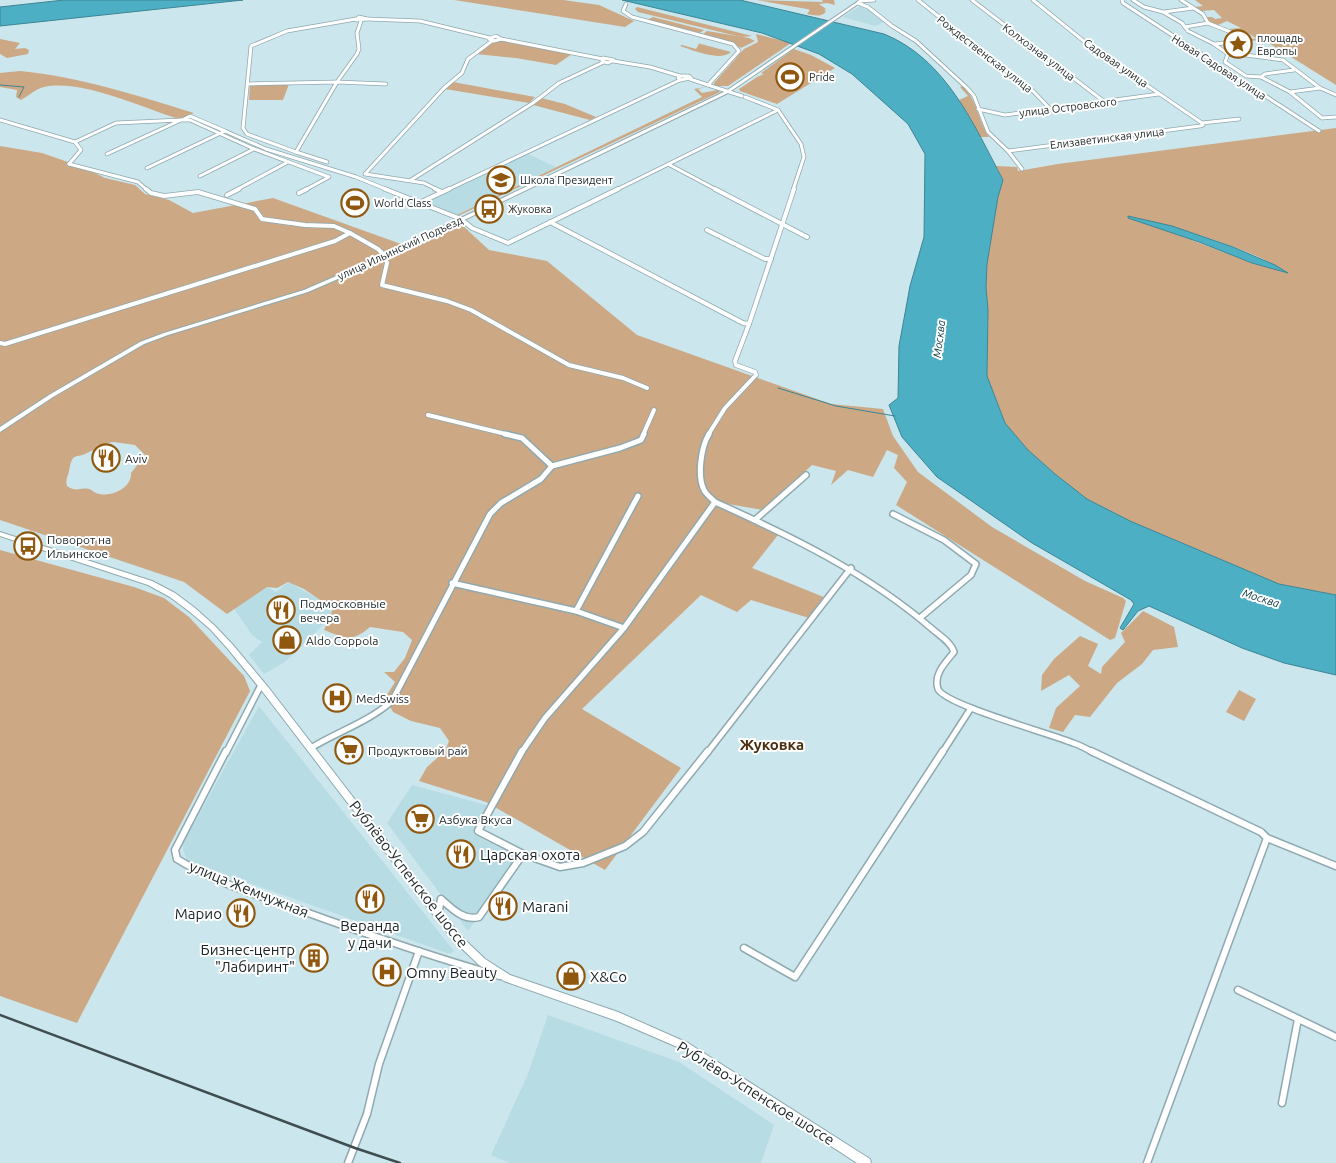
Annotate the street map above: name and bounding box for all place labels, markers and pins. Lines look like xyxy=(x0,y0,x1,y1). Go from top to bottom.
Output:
place icon: площадь Европы xyxy=(1223,29,1253,59)
place label: площадь Европы xyxy=(1257,32,1303,57)
sports icon: Pride xyxy=(775,62,805,92)
place label: Pride xyxy=(809,71,835,83)
school or university icon: Школа Президент xyxy=(486,165,516,195)
place label: Школа Президент xyxy=(520,174,613,186)
sports icon: World Class xyxy=(340,188,370,218)
bus stop icon: Жуковка xyxy=(474,194,504,224)
place label: World Class xyxy=(374,197,432,209)
place label: Жуковка xyxy=(508,203,552,215)
restaurant icon: Aviv xyxy=(91,443,121,473)
place label: Aviv xyxy=(125,452,147,465)
bus stop icon: Поворот на Ильинское xyxy=(13,531,43,561)
place label: Поворот на Ильинское xyxy=(47,533,111,560)
restaurant icon: Подмосковные вечера xyxy=(266,595,296,625)
place label: Подмосковные вечера xyxy=(300,597,386,624)
shop icon: Aldo Coppola xyxy=(272,625,302,655)
place label: Aldo Coppola xyxy=(306,634,379,647)
hospital icon: MedSwiss xyxy=(322,683,352,713)
place label: MedSwiss xyxy=(356,692,409,705)
supermarket icon: Продуктовый рай xyxy=(334,735,364,765)
place label: Продуктовый рай xyxy=(368,744,468,757)
supermarket icon: Азбука Вкуса xyxy=(405,804,435,834)
place label: Азбука Вкуса xyxy=(439,813,512,826)
restaurant icon: Царская охота xyxy=(446,839,476,869)
place label: Царская охота xyxy=(480,846,580,863)
restaurant icon: Веранда у дачи xyxy=(355,884,385,914)
restaurant icon: Marani xyxy=(488,891,518,921)
restaurant icon: Марио xyxy=(226,898,256,928)
place label: Marani xyxy=(522,898,568,915)
place label: Марио xyxy=(175,905,222,922)
place label: Веранда у дачи xyxy=(340,917,400,951)
place label: Бизнес-центр "Лабиринт" xyxy=(200,941,295,975)
building icon: Бизнес-центр "Лабиринт" xyxy=(299,943,329,973)
hospital icon: Omny Beauty xyxy=(372,957,402,987)
shop icon: X&Co xyxy=(556,961,586,991)
place label: Omny Beauty xyxy=(406,964,497,981)
place label: X&Co xyxy=(590,968,627,985)

